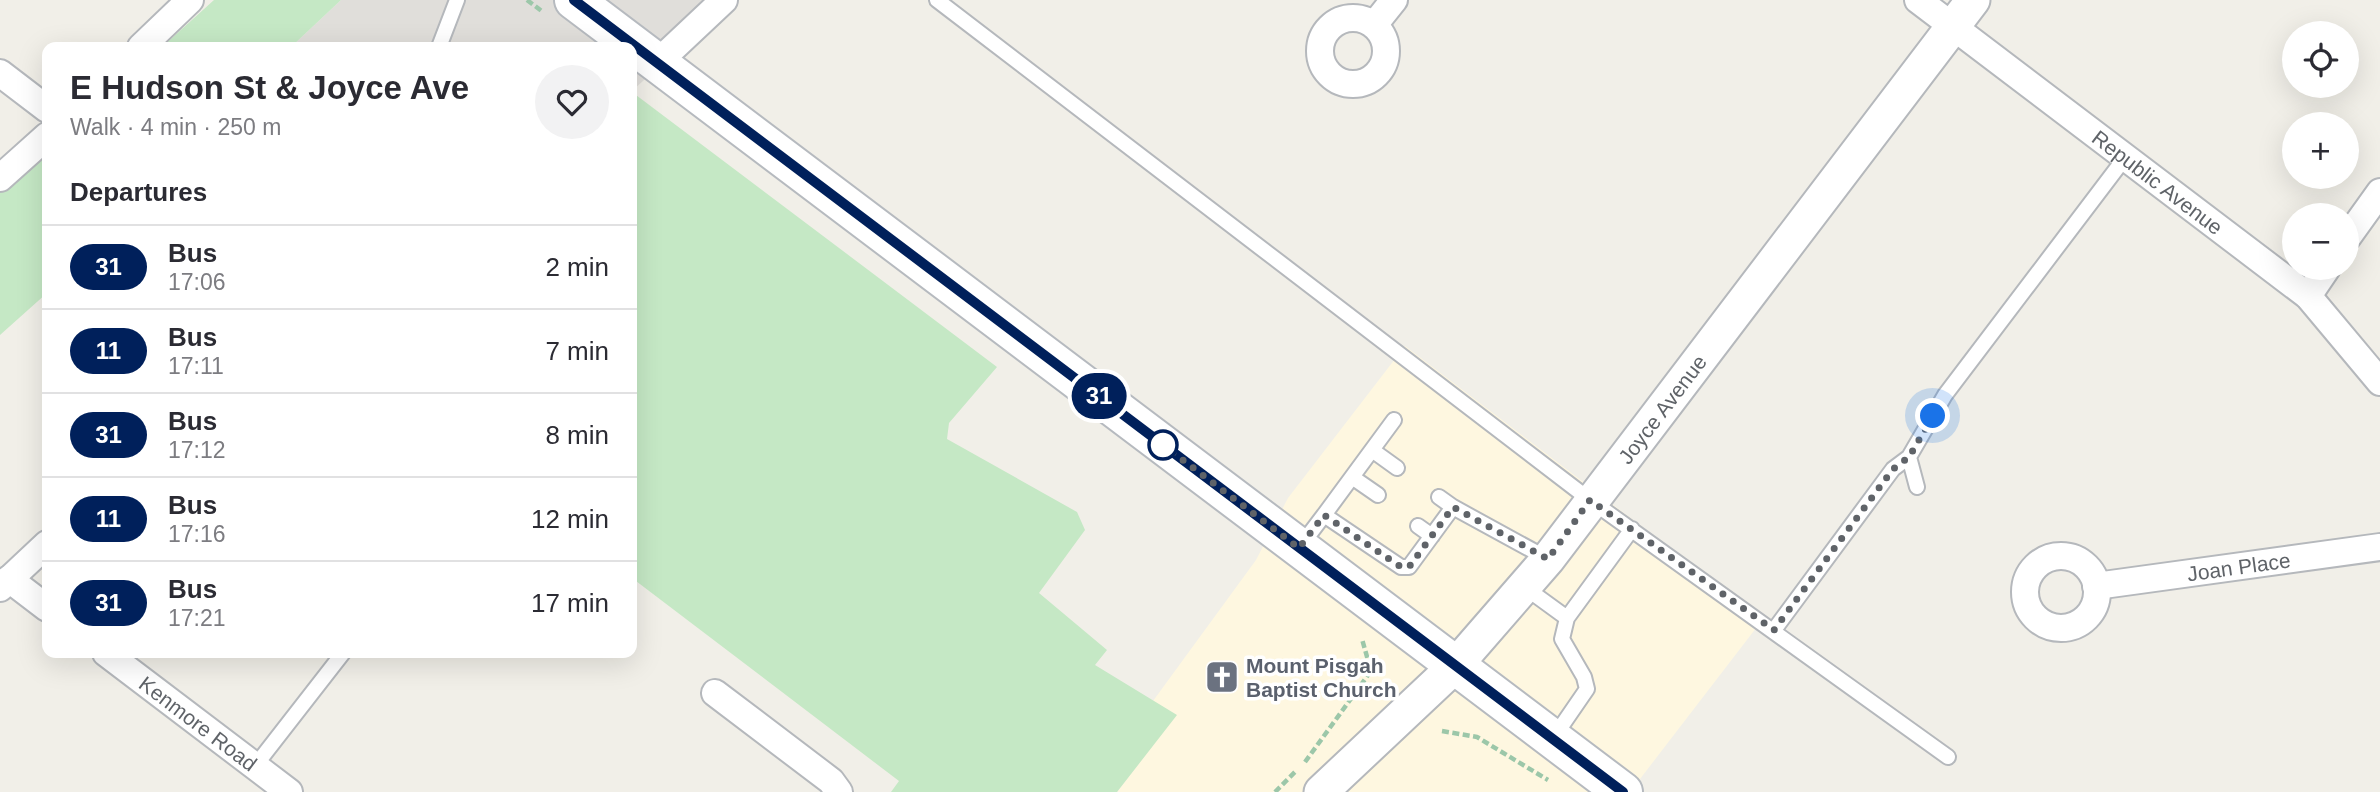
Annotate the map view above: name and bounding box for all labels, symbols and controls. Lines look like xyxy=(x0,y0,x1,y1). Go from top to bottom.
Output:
map controls xyxy=(2282,21,2359,280)
button: locate xyxy=(2282,21,2359,98)
button: heart xyxy=(535,65,609,139)
text: E Hudson St & Joyce Ave xyxy=(70,69,469,106)
button: + xyxy=(2282,112,2359,189)
text: Walk · 4 min · 250 m xyxy=(70,114,281,140)
street label: Republic Avenue xyxy=(2088,125,2227,239)
text: Departures xyxy=(70,177,207,207)
button: − xyxy=(2282,203,2359,280)
text: Bus xyxy=(168,238,217,268)
text: 2 min xyxy=(545,252,609,282)
text: 31 xyxy=(95,253,122,280)
text: 17:06 xyxy=(168,269,226,295)
text: Bus xyxy=(168,322,217,352)
text: 7 min xyxy=(545,336,609,366)
text: 11 xyxy=(96,337,121,364)
street label: Joyce Avenue xyxy=(1613,350,1711,468)
text: 17:11 xyxy=(168,353,224,379)
line badge: 31 xyxy=(1068,373,1130,419)
text: 31 xyxy=(1086,382,1112,409)
your location xyxy=(1915,398,1950,433)
text: Bus xyxy=(168,406,217,436)
text: 8 min xyxy=(545,420,609,450)
text: 31 xyxy=(95,421,122,448)
unlabelled marker xyxy=(1148,430,1178,460)
text: 17:12 xyxy=(168,437,226,463)
text: Bus xyxy=(168,490,217,520)
text: 12 min xyxy=(531,504,609,534)
text: 11 xyxy=(96,505,121,532)
text: 17:16 xyxy=(168,521,226,547)
street label: Joan Place xyxy=(2186,548,2292,585)
text: Bus xyxy=(168,574,217,604)
text: 17 min xyxy=(531,588,609,618)
text: 31 xyxy=(95,589,122,616)
text: 17:21 xyxy=(168,605,226,631)
place label: Mount Pisgah Baptist Church xyxy=(1246,654,1397,701)
church icon: Mount Pisgah Baptist Church xyxy=(1203,658,1241,696)
street label: Kenmore Road xyxy=(135,671,262,775)

